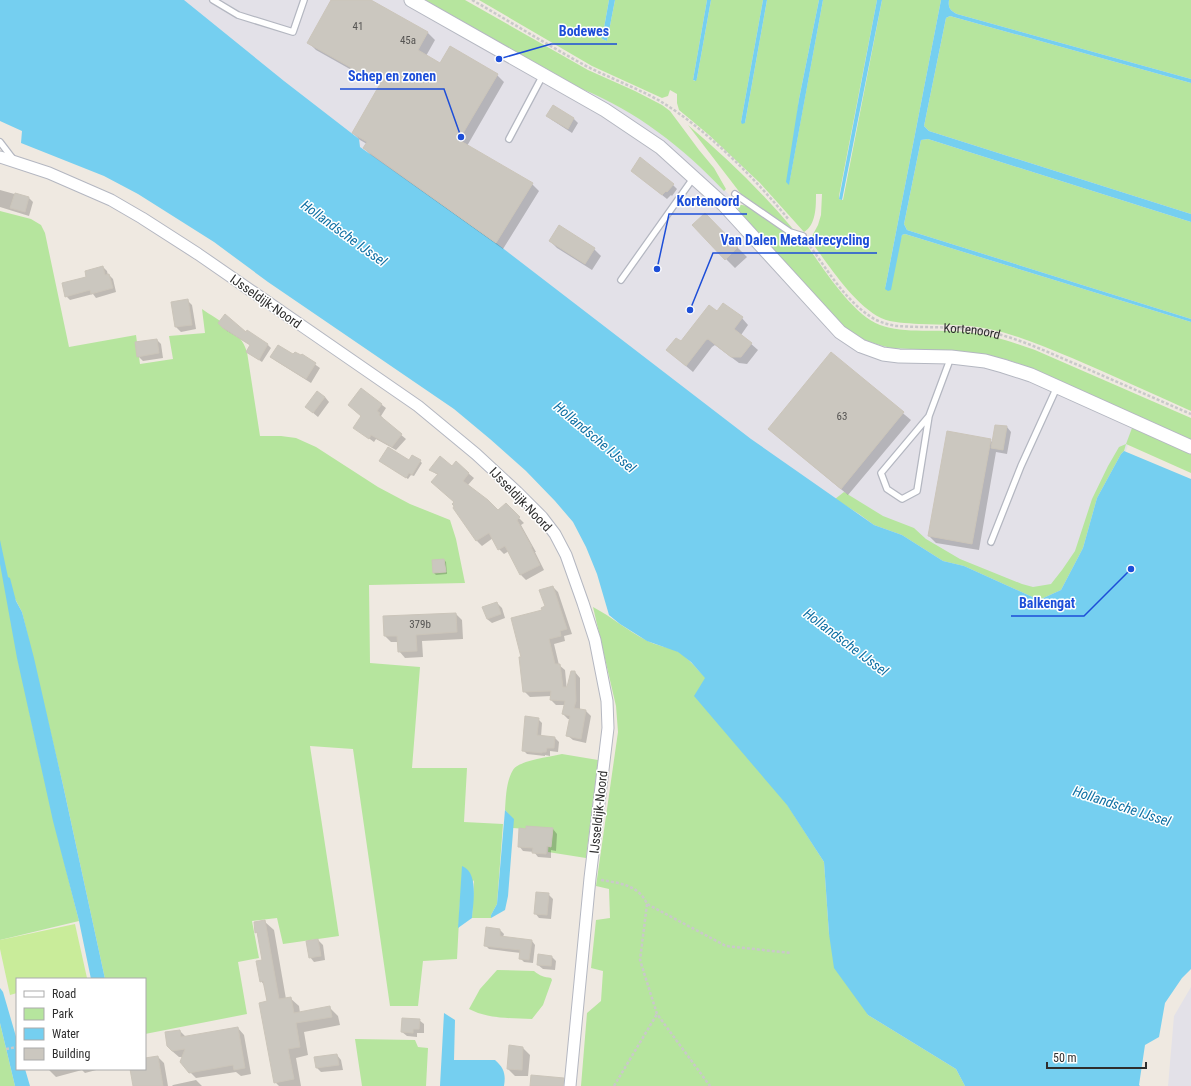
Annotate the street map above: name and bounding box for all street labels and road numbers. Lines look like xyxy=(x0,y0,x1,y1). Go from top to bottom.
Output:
street label: IJsseldijk-Noord xyxy=(227,271,304,331)
street label: Kortenoord xyxy=(943,320,1002,342)
street label: IJsseldijk-Noord xyxy=(486,464,555,535)
street label: IJsseldijk-Noord xyxy=(587,770,610,854)

